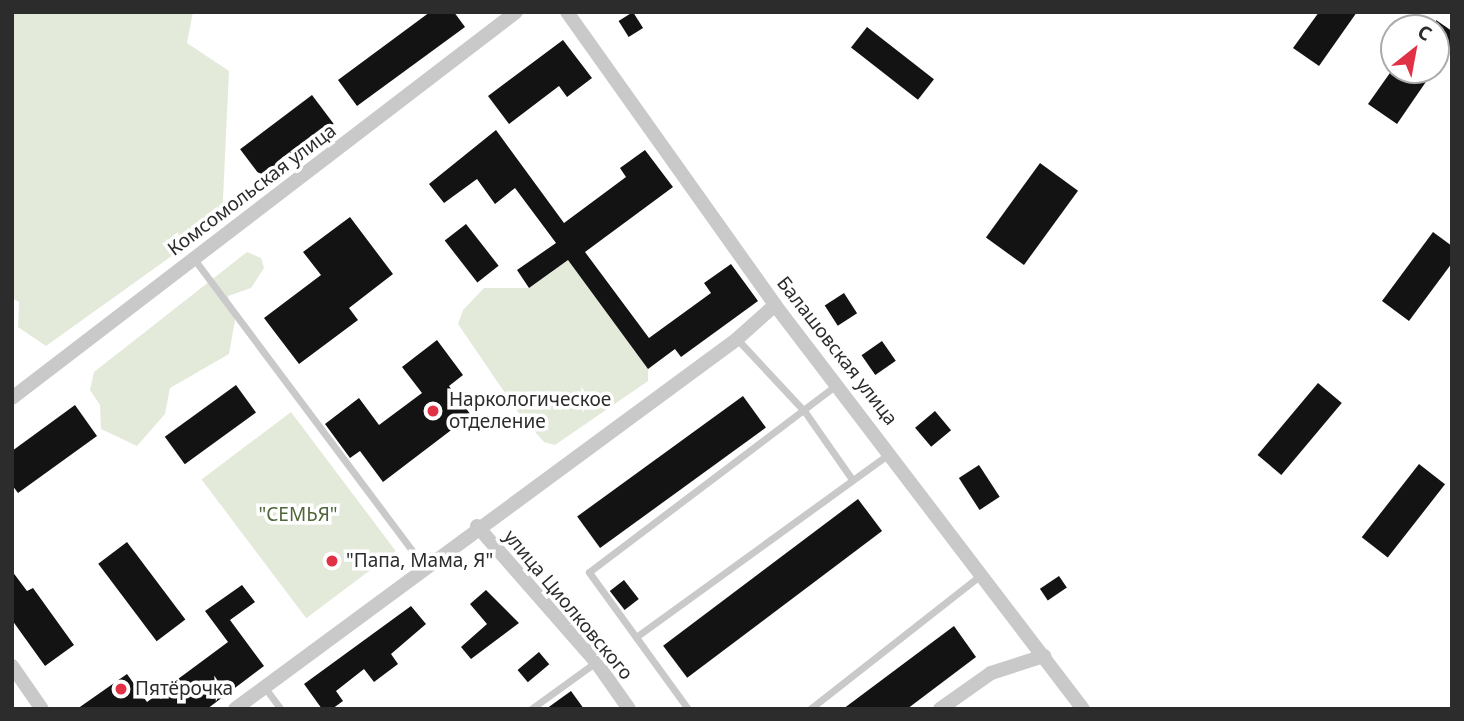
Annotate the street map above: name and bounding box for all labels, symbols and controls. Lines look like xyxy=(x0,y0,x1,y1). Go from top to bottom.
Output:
north arrow xyxy=(1380,14,1450,84)
text: С xyxy=(1413,18,1437,47)
street label: Комсомольская улица xyxy=(163,119,341,261)
street label: Балашовская улица xyxy=(772,272,902,430)
place label: Наркологическое отделение xyxy=(449,389,611,433)
marker: Наркологическое отделение xyxy=(423,401,443,421)
park label: "СЕМЬЯ" xyxy=(258,504,338,526)
street label: улица Циолковского xyxy=(499,525,637,685)
place label: "Папа, Мама, Я" xyxy=(346,550,493,572)
marker: "Папа, Мама, Я" xyxy=(324,553,340,569)
place label: Пятёрочка xyxy=(135,678,233,700)
marker: Пятёрочка xyxy=(113,681,129,697)

